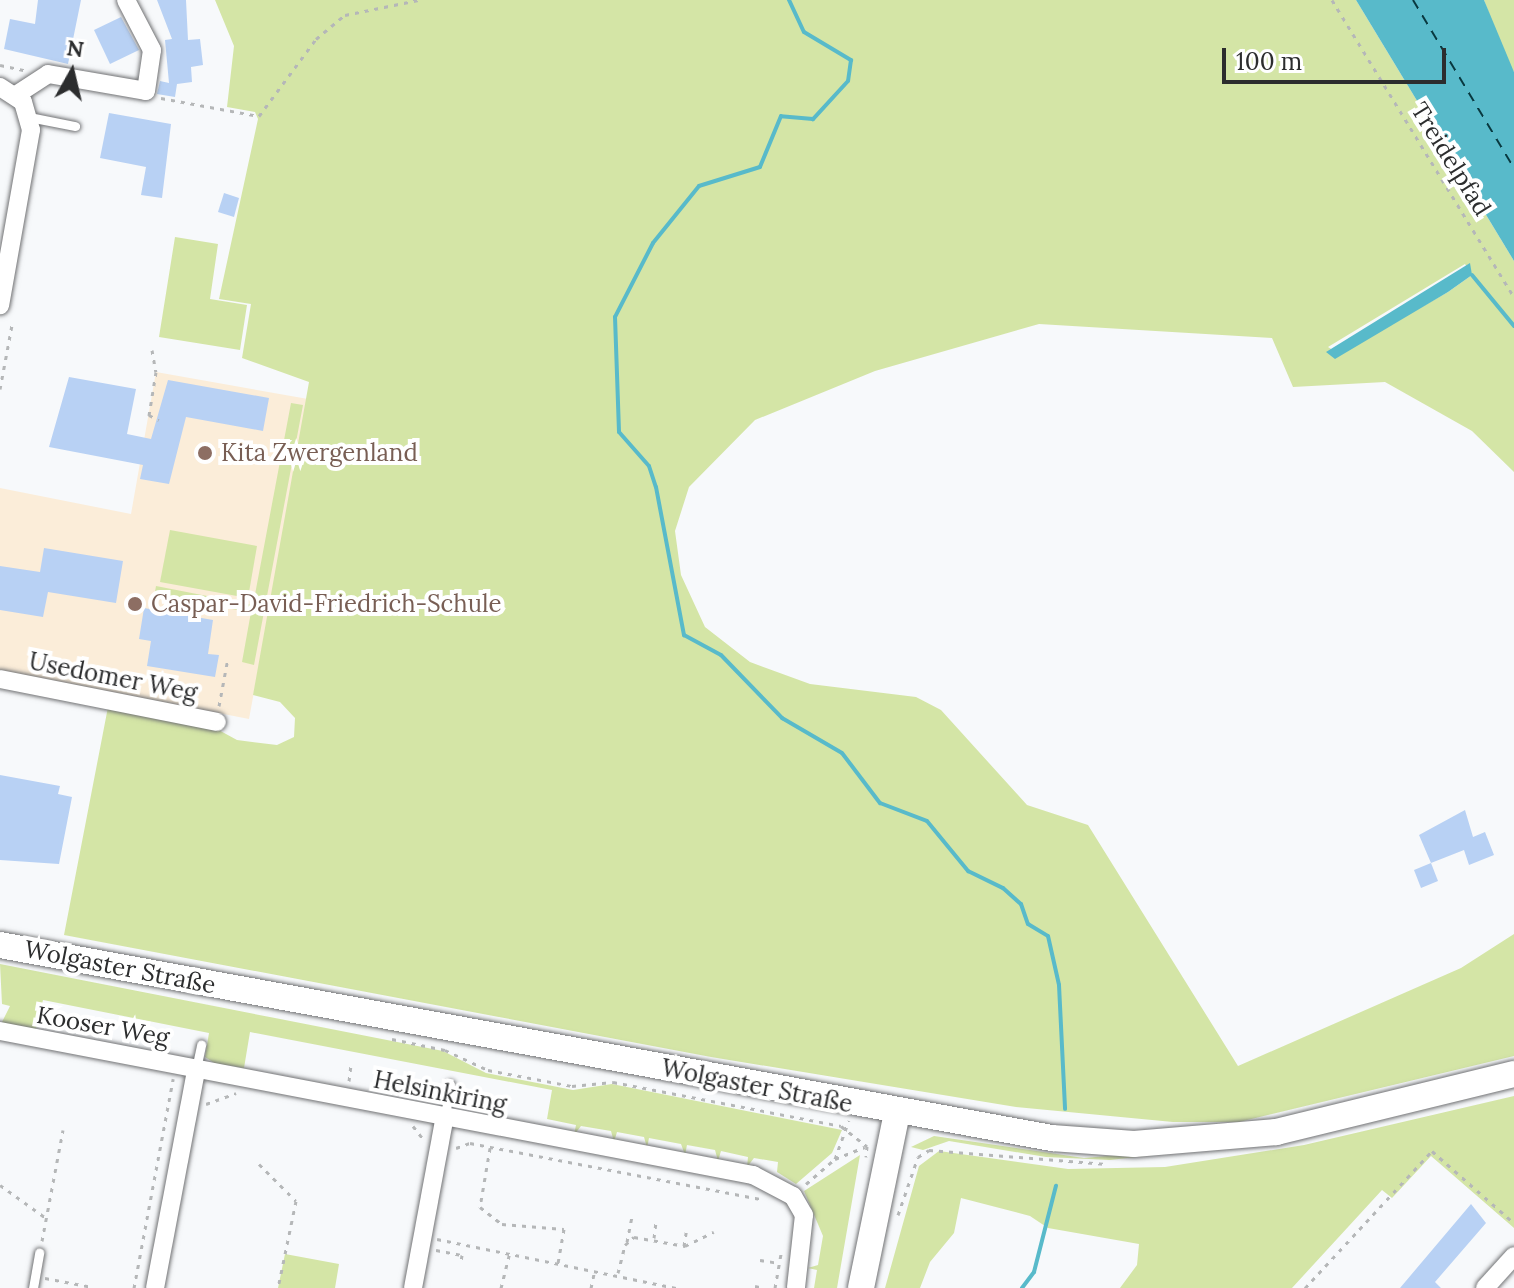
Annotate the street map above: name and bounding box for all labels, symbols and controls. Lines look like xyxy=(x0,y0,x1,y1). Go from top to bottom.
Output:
north arrow xyxy=(32,32,112,112)
scale bar xyxy=(1226,32,1450,82)
text: N xyxy=(65,33,86,63)
text: 100 m xyxy=(1236,46,1302,77)
street label: Treidelpfad xyxy=(1405,97,1497,221)
place label: Kita Zwergenland xyxy=(221,439,418,467)
marker: Kita Zwergenland xyxy=(196,444,214,462)
place label: Caspar-David-Friedrich-Schule xyxy=(151,590,502,618)
marker: Caspar-David-Friedrich-Schule xyxy=(126,595,144,613)
street label: Usedomer Weg xyxy=(26,647,200,707)
street label: Wolgaster Straße xyxy=(22,934,218,1000)
street label: Kooser Weg xyxy=(34,1000,172,1052)
street label: Wolgaster Straße xyxy=(659,1053,855,1119)
street label: Helsinkiring xyxy=(371,1065,509,1119)

